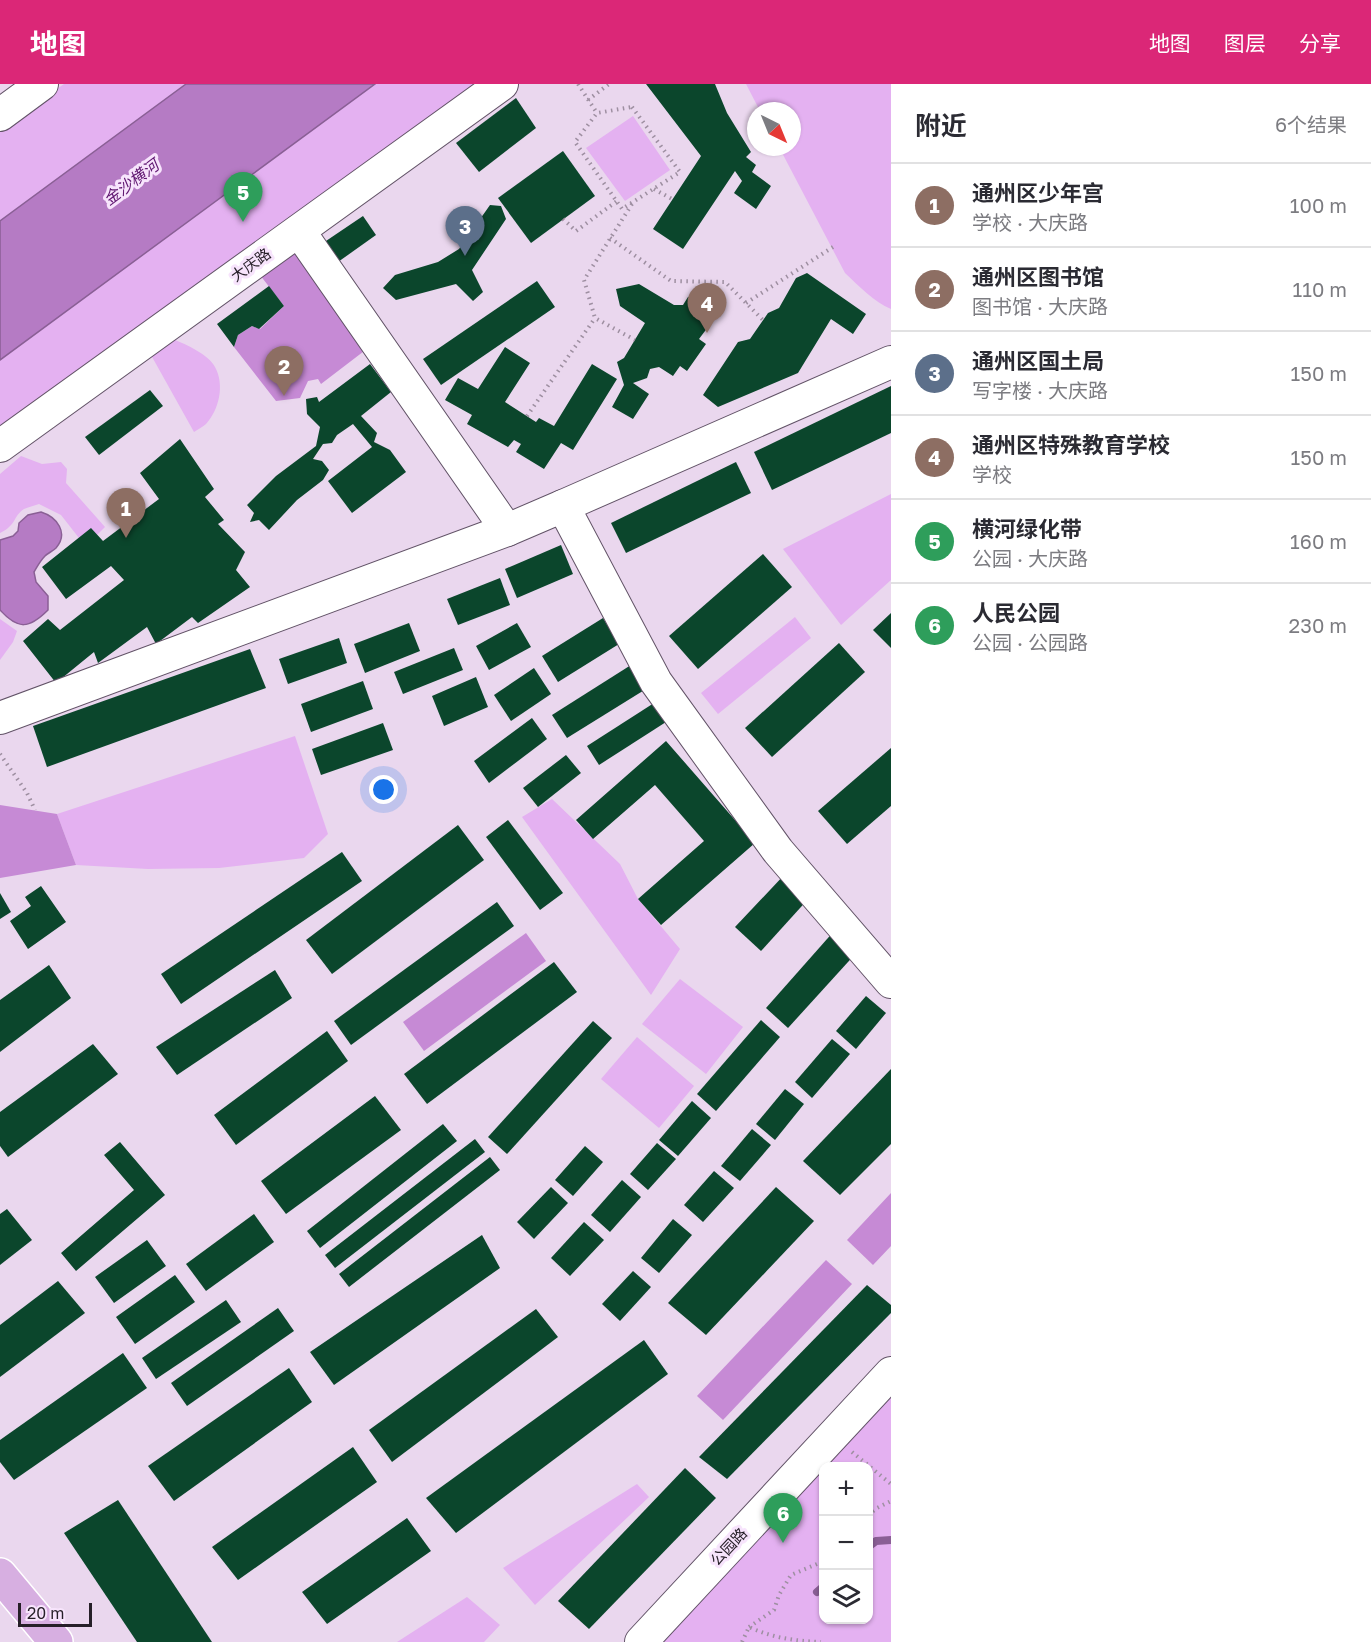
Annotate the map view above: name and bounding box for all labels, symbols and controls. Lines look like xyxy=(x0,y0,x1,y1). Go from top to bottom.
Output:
text: 地图 xyxy=(30,27,86,60)
text: 地图 xyxy=(1149,30,1191,56)
text: 图层 xyxy=(1224,30,1266,56)
text: 分享 xyxy=(1299,30,1341,56)
north arrow xyxy=(747,102,801,156)
text: 附近 xyxy=(915,110,967,141)
text: 6个结果 xyxy=(1275,112,1347,136)
water label: 金沙横河 xyxy=(99,153,165,209)
pin: 5 xyxy=(224,172,262,222)
text: 通州区少年宫 xyxy=(972,179,1104,206)
text: 1 xyxy=(929,193,940,217)
text: 100 m xyxy=(1290,193,1347,217)
pin: 3 xyxy=(446,206,484,256)
text: 学校 · 大庆路 xyxy=(972,210,1088,234)
street label: 大庆路 xyxy=(227,244,274,285)
text: 通州区图书馆 xyxy=(972,263,1104,290)
text: 2 xyxy=(928,277,941,301)
text: 110 m xyxy=(1293,277,1347,301)
pin: 4 xyxy=(688,284,726,333)
text: 图书馆 · 大庆路 xyxy=(972,294,1108,318)
pin: 2 xyxy=(264,346,304,396)
text: 通州区国土局 xyxy=(972,347,1104,374)
text: 3 xyxy=(928,361,941,385)
text: 150 m xyxy=(1291,361,1347,385)
text: 写字楼 · 大庆路 xyxy=(972,378,1108,402)
text: 通州区特殊教育学校 xyxy=(972,431,1170,458)
text: 4 xyxy=(928,445,941,469)
text: 150 m xyxy=(1291,445,1347,469)
text: 学校 xyxy=(972,462,1012,486)
pin: 1 xyxy=(106,488,146,538)
text: 横河绿化带 xyxy=(972,515,1082,542)
text: 5 xyxy=(928,529,941,553)
text: 160 m xyxy=(1290,529,1347,553)
text: 公园 · 大庆路 xyxy=(972,546,1088,570)
text: 人民公园 xyxy=(972,599,1060,626)
text: 6 xyxy=(928,613,941,637)
text: 230 m xyxy=(1289,613,1347,637)
text: 公园 · 公园路 xyxy=(972,630,1088,654)
your location xyxy=(369,775,398,804)
map controls xyxy=(819,1462,873,1624)
button: + xyxy=(819,1462,873,1516)
pin: 6 xyxy=(764,1494,802,1543)
button: − xyxy=(819,1516,873,1570)
street label: 公园路 xyxy=(706,1524,750,1569)
button: layers xyxy=(819,1570,873,1624)
scale bar xyxy=(18,1600,92,1628)
text: 20 m xyxy=(27,1603,64,1623)

